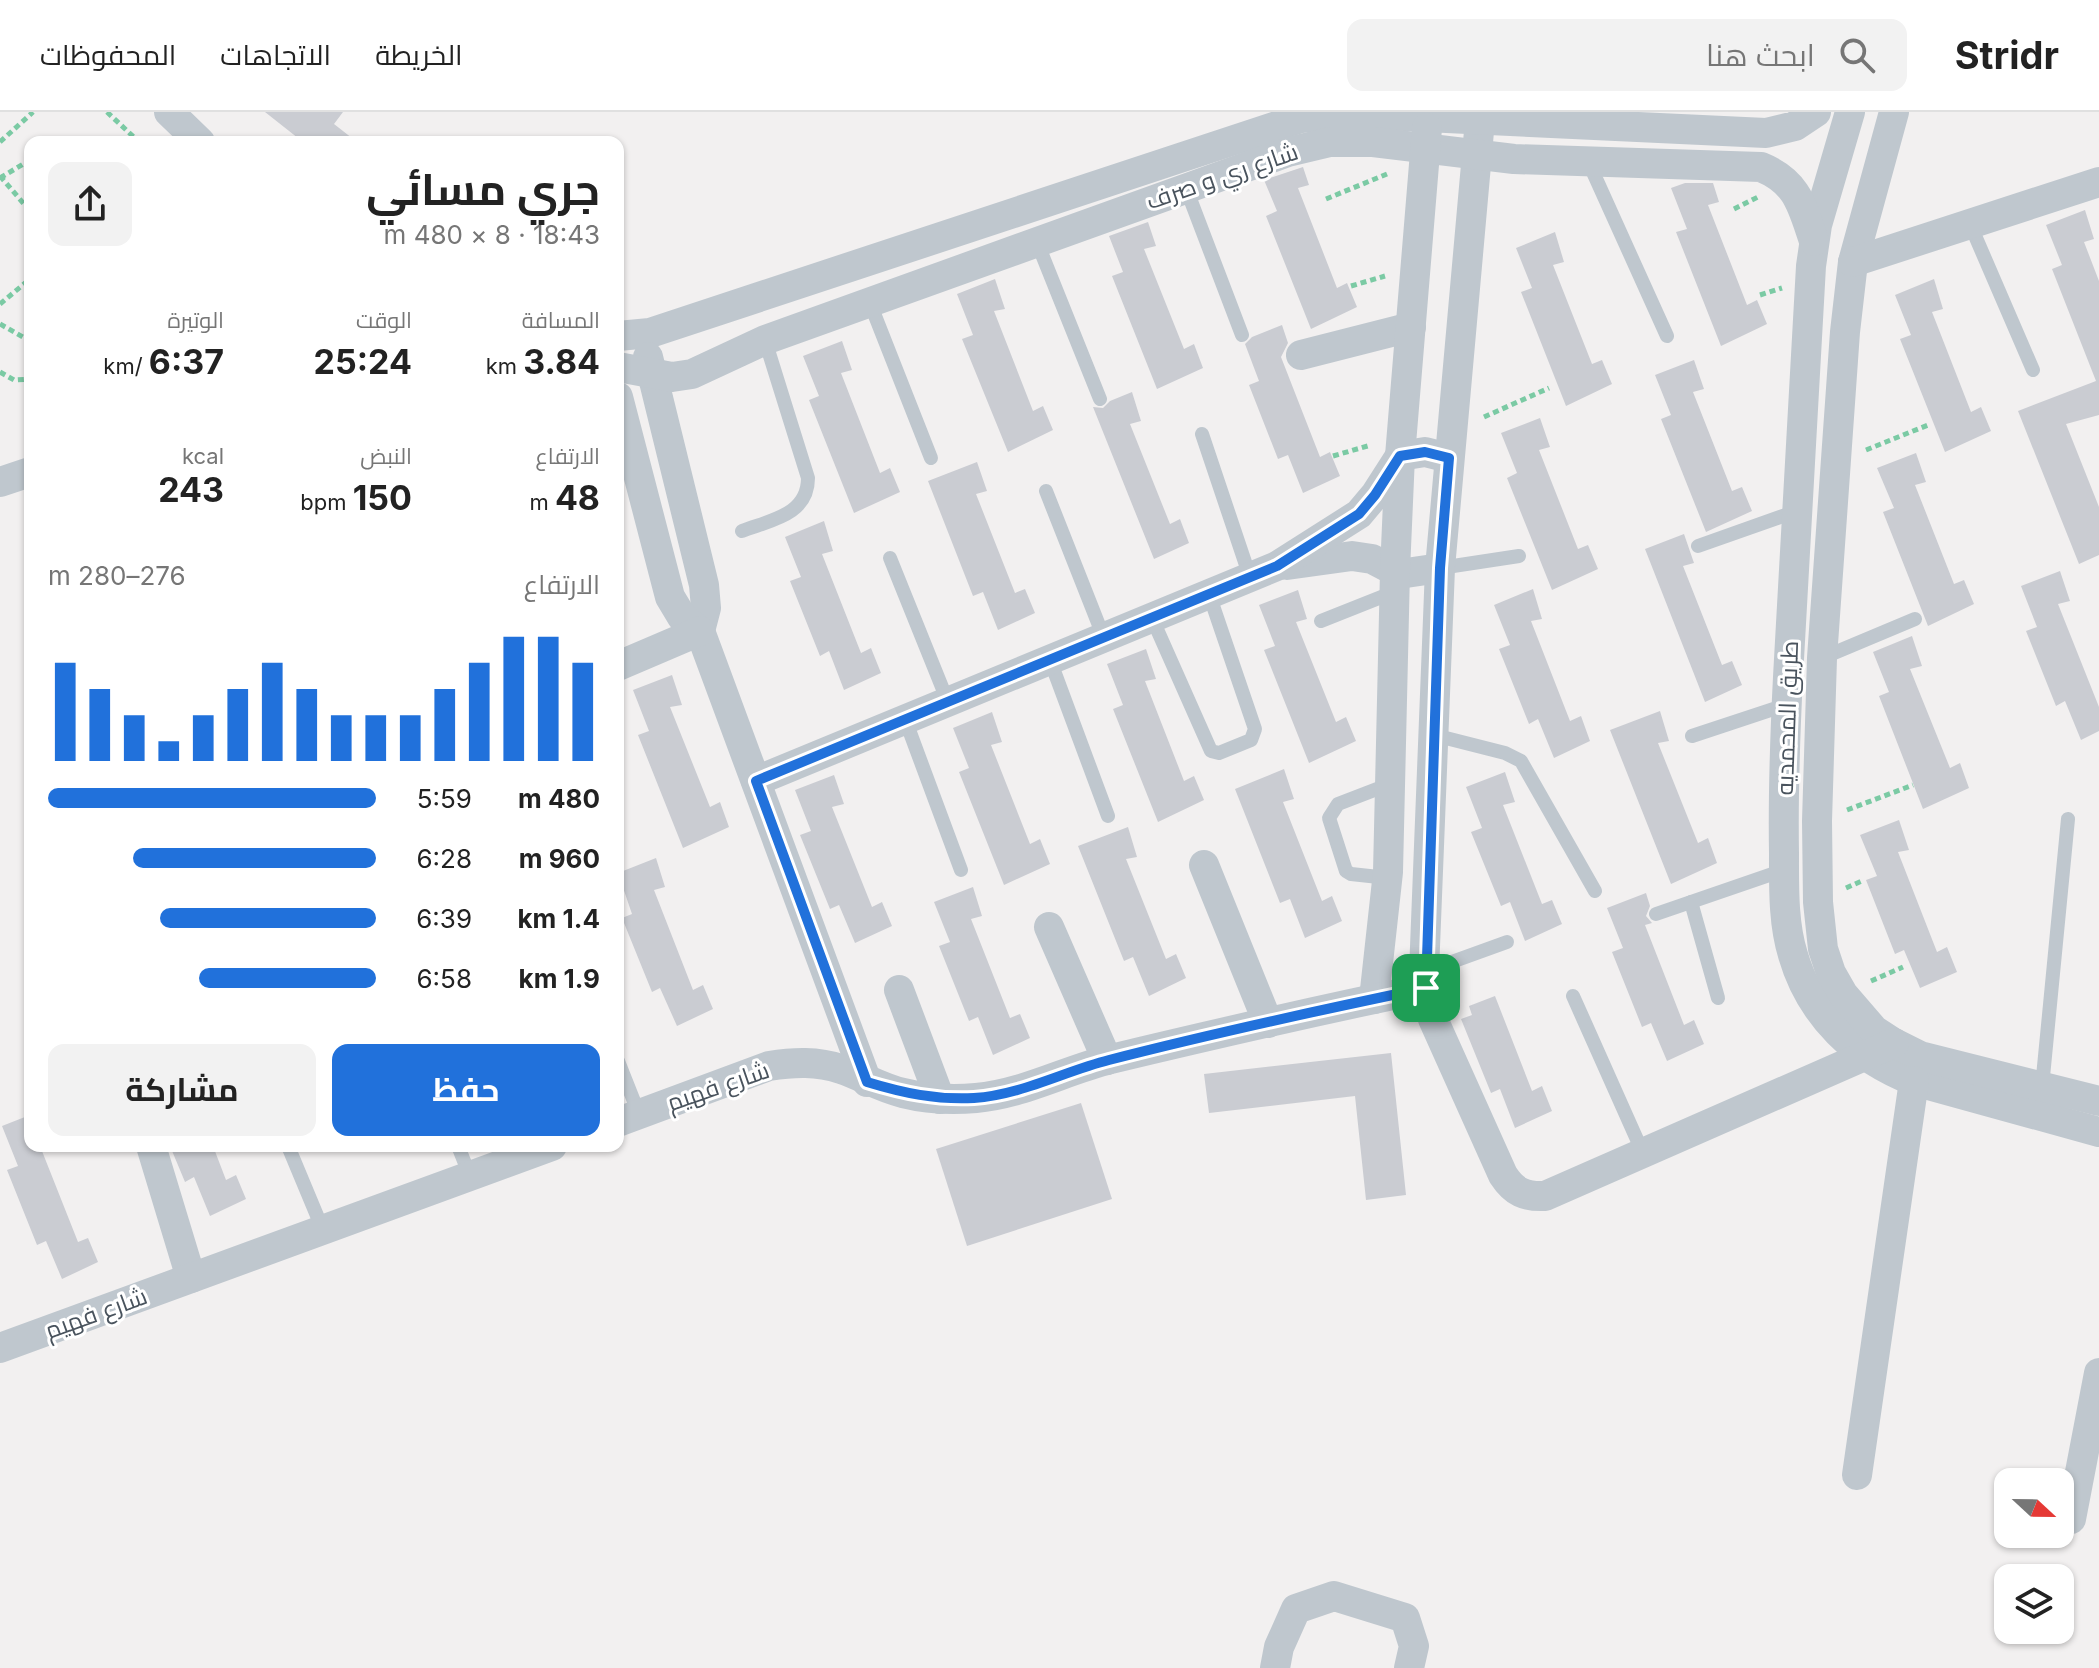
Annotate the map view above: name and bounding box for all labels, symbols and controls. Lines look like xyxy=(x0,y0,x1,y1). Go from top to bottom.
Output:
search box xyxy=(1347,19,1907,91)
text: Stridr xyxy=(1955,32,2059,78)
icon: search xyxy=(1835,33,1879,77)
text: ابحث هنا xyxy=(1706,37,1815,73)
text: المحفوظات xyxy=(40,38,176,72)
text: الاتجاهات xyxy=(220,38,331,72)
text: الخريطة xyxy=(375,38,463,72)
street label: شارع ري و صرف xyxy=(1142,136,1303,219)
button: share xyxy=(48,162,132,246)
text: جري مسائي xyxy=(366,162,600,216)
text: 18:43 · 8 × 480 m xyxy=(384,219,600,250)
text: الوتيرة xyxy=(168,307,224,333)
text: الوقت xyxy=(356,307,412,333)
text: المسافة xyxy=(522,307,600,333)
text: 6:37 xyxy=(149,341,224,382)
text: 25:24 xyxy=(314,341,412,382)
text: 3.84 xyxy=(523,341,600,382)
text: /km xyxy=(103,353,149,379)
text: km xyxy=(486,353,523,379)
text: kcal xyxy=(182,443,224,469)
text: النبض xyxy=(360,443,412,469)
text: الارتفاع xyxy=(536,443,600,469)
text: 243 xyxy=(158,469,224,510)
text: 150 xyxy=(353,477,412,518)
text: 48 xyxy=(555,477,600,518)
text: bpm xyxy=(300,489,353,515)
text: m xyxy=(529,489,555,515)
text: 276–280 m xyxy=(48,560,186,591)
text: الارتفاع xyxy=(524,569,600,600)
street label: طريق المحمديه xyxy=(1770,640,1805,796)
text: 5:59 xyxy=(417,783,472,814)
text: 480 m xyxy=(518,783,600,814)
text: 6:28 xyxy=(416,843,472,874)
text: 960 m xyxy=(519,843,600,874)
text: 6:39 xyxy=(416,903,472,934)
text: 1.4 km xyxy=(518,903,600,934)
pin xyxy=(1392,954,1460,1022)
text: 6:58 xyxy=(416,963,472,994)
text: 1.9 km xyxy=(519,963,600,994)
icon: arrive xyxy=(1404,966,1448,1010)
button: مشاركة xyxy=(48,1044,316,1136)
button: حفظ xyxy=(332,1044,600,1136)
street label: شارع فهيم xyxy=(663,1055,774,1119)
street label: شارع فهيم xyxy=(41,1281,152,1347)
north arrow xyxy=(1994,1468,2074,1548)
map controls xyxy=(1994,1468,2074,1644)
button: layers xyxy=(1994,1564,2074,1644)

